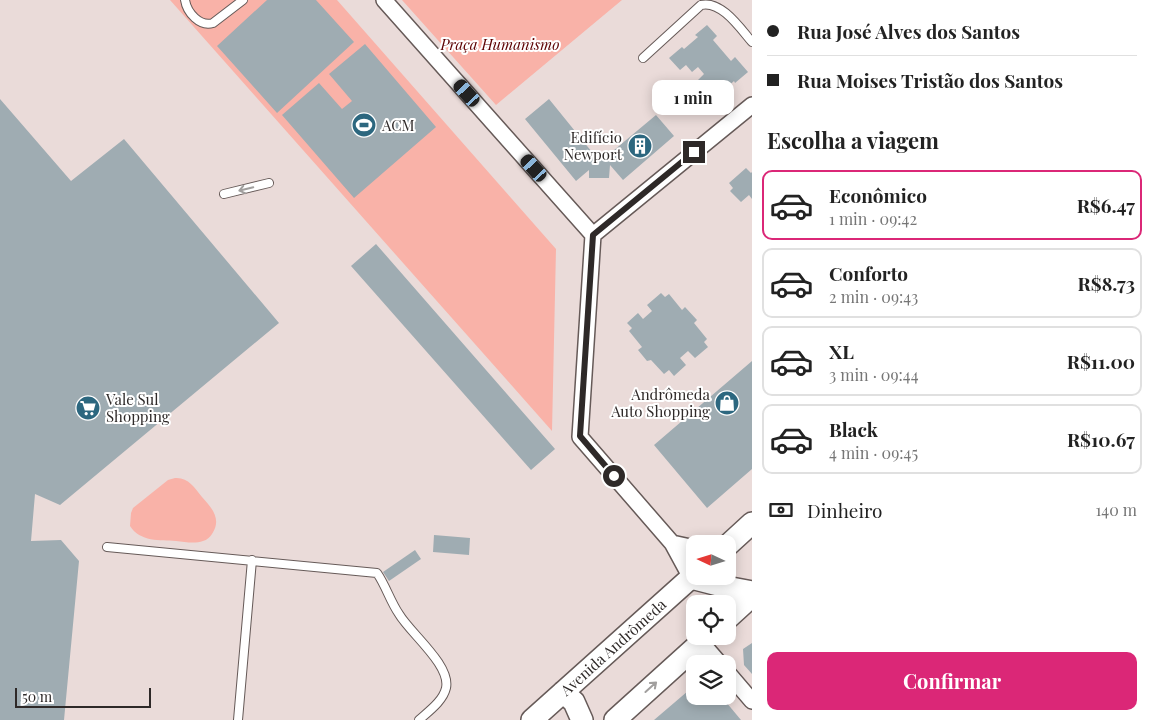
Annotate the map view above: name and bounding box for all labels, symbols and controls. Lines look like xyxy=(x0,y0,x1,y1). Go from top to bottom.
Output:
text: Rua José Alves dos Santos xyxy=(797,18,1020,44)
park label: Praça Humanismo xyxy=(440,34,559,54)
text: Rua Moises Tristão dos Santos xyxy=(797,67,1063,93)
car xyxy=(451,77,482,109)
callout: 1 min xyxy=(653,80,735,114)
text: 1 min xyxy=(673,87,713,108)
sports icon: ACM xyxy=(351,112,377,138)
place label: ACM xyxy=(381,115,415,135)
text: Escolha a viagem xyxy=(767,125,939,155)
place label: Edifício Newport xyxy=(564,127,623,164)
building icon: Edifício Newport xyxy=(627,133,653,159)
route end xyxy=(683,141,705,163)
car xyxy=(518,152,549,184)
text: Econômico xyxy=(829,182,927,208)
icon: car xyxy=(769,183,814,228)
one-way arrow xyxy=(239,185,255,194)
text: R$6.47 xyxy=(1077,192,1135,218)
text: 1 min · 09:42 xyxy=(829,208,917,229)
text: Conforto xyxy=(829,260,908,286)
icon: car xyxy=(769,261,814,306)
text: R$8.73 xyxy=(1078,270,1135,296)
text: 2 min · 09:43 xyxy=(829,286,918,307)
text: XL xyxy=(829,338,854,364)
icon: car xyxy=(769,339,814,384)
text: R$11.00 xyxy=(1067,348,1135,374)
text: 3 min · 09:44 xyxy=(829,364,919,385)
place label: Andrômeda Auto Shopping xyxy=(610,384,711,421)
place label: Vale Sul Shopping xyxy=(105,389,170,426)
shop icon: Andrômeda Auto Shopping xyxy=(714,390,740,416)
supermarket icon: Vale Sul Shopping xyxy=(75,395,101,421)
text: Black xyxy=(829,416,878,442)
icon: car xyxy=(769,417,814,462)
text: R$10.67 xyxy=(1067,426,1135,452)
text: 4 min · 09:45 xyxy=(829,442,918,463)
route start xyxy=(603,465,625,487)
icon: cash xyxy=(767,496,795,524)
text: Dinheiro xyxy=(807,497,883,523)
text: 140 m xyxy=(1095,499,1137,520)
north arrow xyxy=(686,535,736,585)
map controls xyxy=(686,535,736,705)
street label: Avenida Andrômeda xyxy=(555,594,670,700)
button: locate xyxy=(686,595,736,645)
button: Confirmar xyxy=(767,652,1137,710)
button: layers xyxy=(686,655,736,705)
one-way arrow xyxy=(645,681,658,693)
scale bar xyxy=(15,685,151,708)
text: 50 m xyxy=(22,687,52,706)

